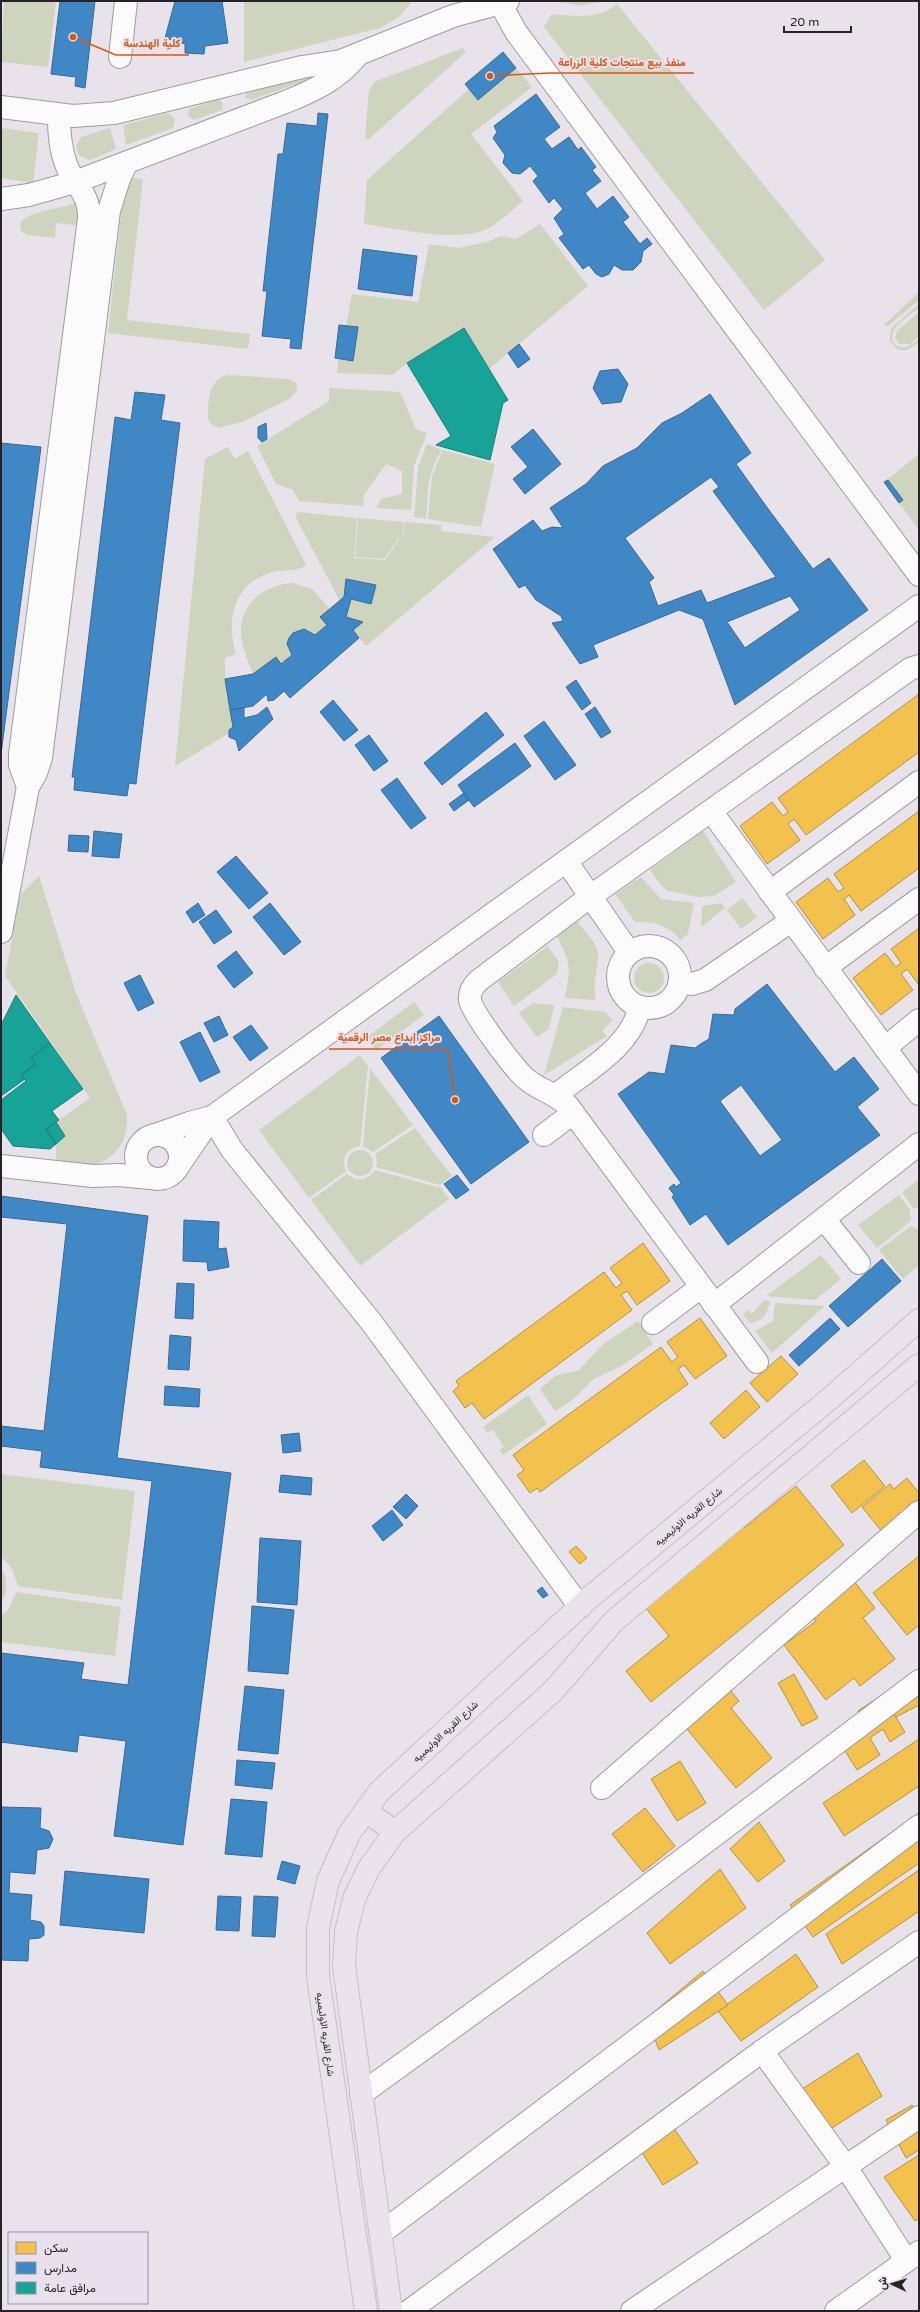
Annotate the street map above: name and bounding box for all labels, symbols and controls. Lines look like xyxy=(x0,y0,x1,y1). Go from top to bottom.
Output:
scale bar xyxy=(784,8,851,34)
text: 20 m xyxy=(790,15,819,29)
callout: كلية الهندسة xyxy=(116,32,189,55)
text: كلية الهندسة xyxy=(123,37,181,50)
callout: منفذ بيع منتجات كلية الزراعة xyxy=(550,50,694,73)
text: منفذ بيع منتجات كلية الزراعة xyxy=(558,56,686,70)
callout: مراكز إبداع مصر الرقمية xyxy=(329,1026,448,1049)
text: مراكز إبداع مصر الرقمية xyxy=(338,1031,440,1045)
street label: شارع القريه الاوليمبيه xyxy=(652,1485,725,1549)
street label: شارع القريه الاوليمبيه xyxy=(411,1698,481,1765)
street label: شارع القريه الاوليمبيه xyxy=(313,1991,337,2077)
legend xyxy=(8,2232,148,2304)
text: سكن xyxy=(44,2241,68,2256)
text: مدارس xyxy=(44,2261,77,2276)
north arrow xyxy=(872,2264,912,2304)
text: ش xyxy=(876,2276,889,2290)
text: مرافق عامة xyxy=(44,2281,96,2296)

